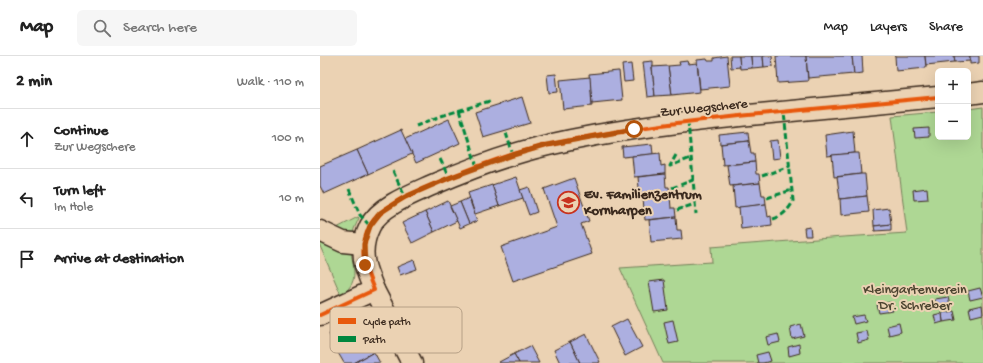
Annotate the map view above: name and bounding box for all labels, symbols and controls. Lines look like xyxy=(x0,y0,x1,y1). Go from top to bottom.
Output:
search box xyxy=(77,10,357,46)
text: Map xyxy=(20,16,53,39)
icon: search xyxy=(91,17,113,39)
text: Search here xyxy=(123,19,197,37)
text: Map xyxy=(824,19,848,36)
text: Layers xyxy=(870,19,907,36)
text: Share xyxy=(929,19,963,36)
map controls xyxy=(935,68,971,140)
button: + xyxy=(935,68,971,104)
text: 2 min xyxy=(16,72,52,92)
text: Walk · 110 m xyxy=(237,75,304,90)
street label: Zur Wegschere xyxy=(659,96,749,122)
button: − xyxy=(935,104,971,140)
route start xyxy=(625,120,643,138)
text: Continue xyxy=(54,122,108,140)
icon: ahead xyxy=(16,128,38,150)
text: 100 m xyxy=(272,131,304,146)
text: Zur Wegschere xyxy=(54,140,136,155)
text: Turn left xyxy=(54,182,105,200)
place label: Ev. Familienzentrum Kornharpen xyxy=(583,187,702,220)
icon: left xyxy=(16,188,38,210)
school or university icon: Ev. Familienzentrum Kornharpen xyxy=(555,190,581,216)
text: 10 m xyxy=(279,191,304,206)
text: Im Hole xyxy=(54,200,93,215)
icon: arrive xyxy=(16,248,38,270)
text: Arrive at destination xyxy=(54,250,184,268)
route end xyxy=(356,256,374,274)
park label: Kleingartenverein Dr. Schreber xyxy=(863,282,967,315)
legend xyxy=(330,307,462,353)
text: Cycle path xyxy=(363,317,411,329)
text: Path xyxy=(362,335,386,347)

